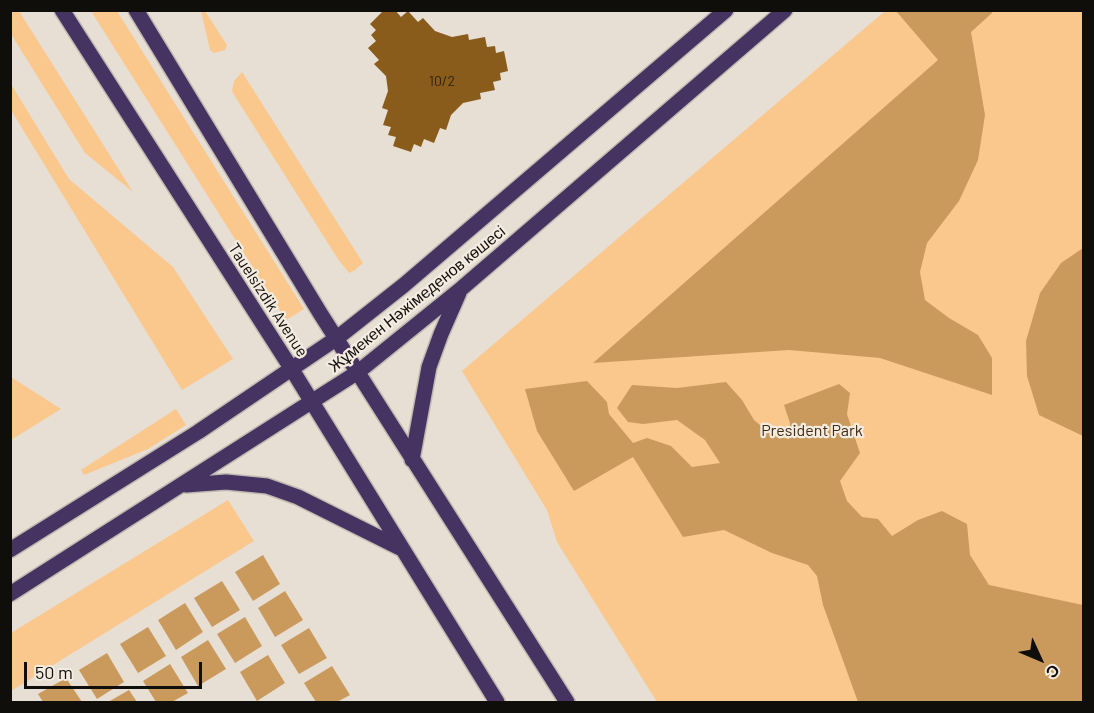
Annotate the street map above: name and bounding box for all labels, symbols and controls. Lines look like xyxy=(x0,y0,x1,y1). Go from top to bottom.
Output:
house number: 10/2 xyxy=(429,73,455,89)
street label: Жұмекен Нәжімеденов көшесі xyxy=(325,222,509,376)
street label: Tauelsizdik Avenue xyxy=(224,240,312,360)
park label: President Park xyxy=(761,421,863,441)
north arrow xyxy=(1010,629,1070,689)
scale bar xyxy=(27,650,206,688)
text: 50 m xyxy=(35,661,73,683)
text: С xyxy=(1042,661,1064,683)

